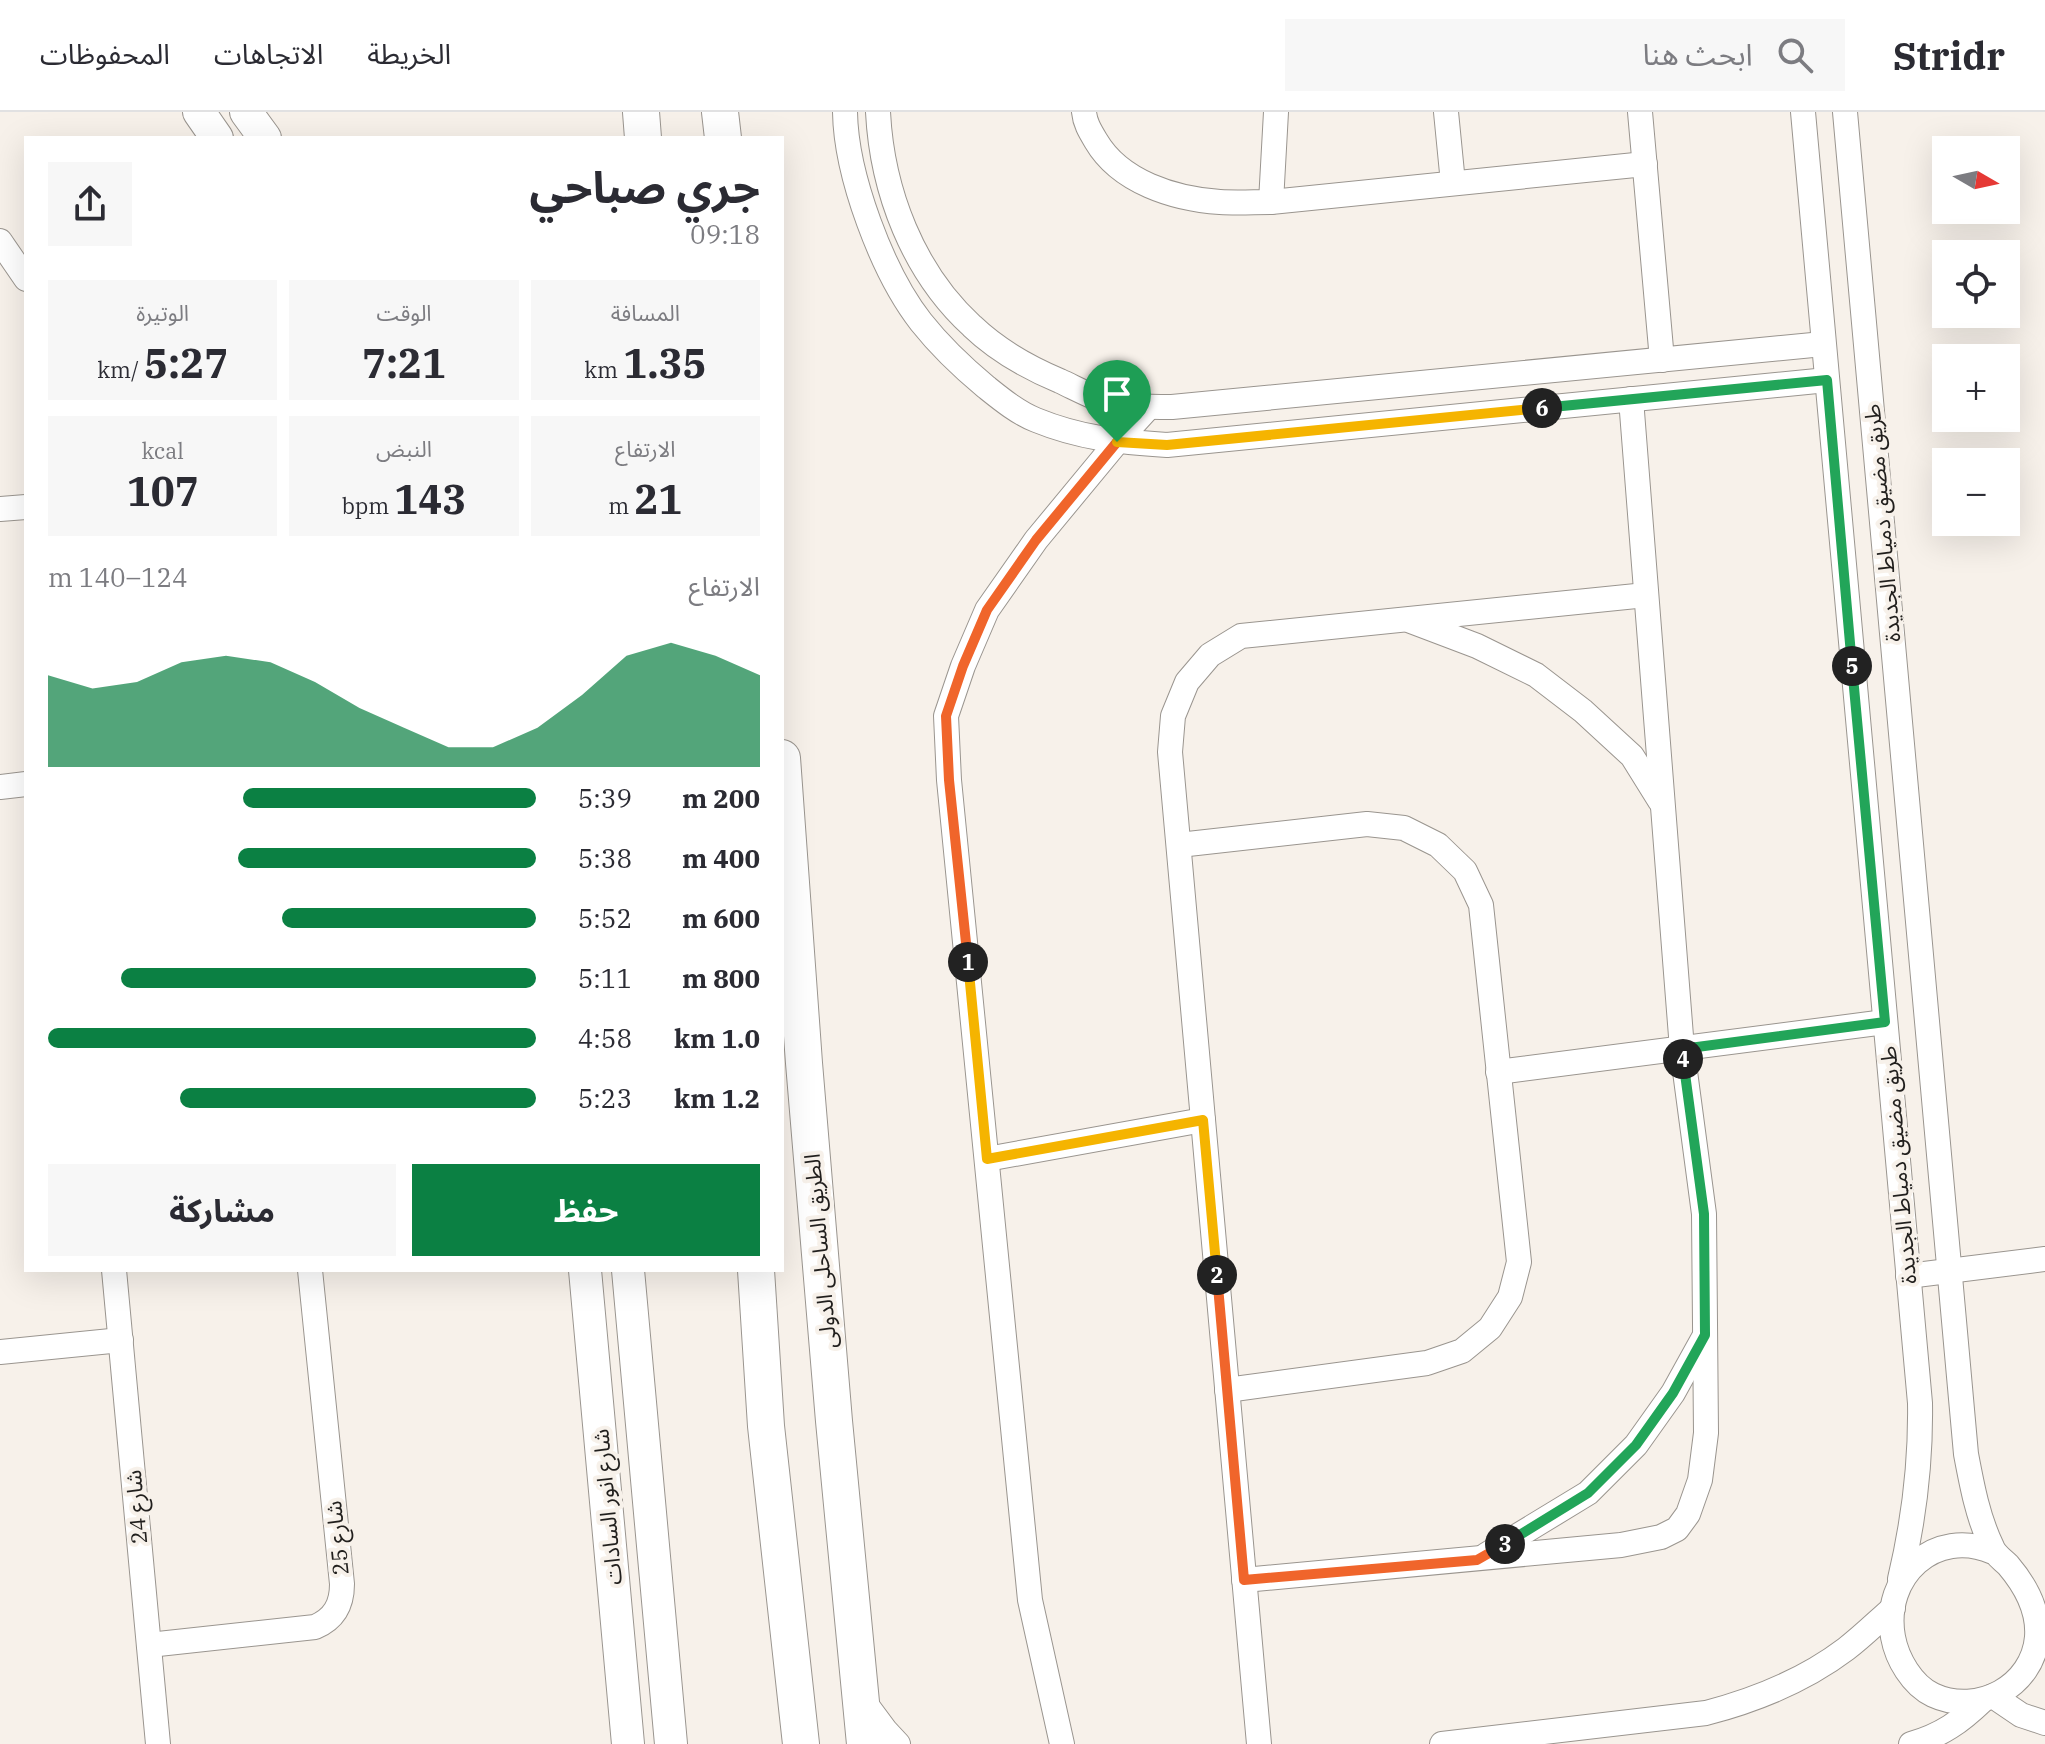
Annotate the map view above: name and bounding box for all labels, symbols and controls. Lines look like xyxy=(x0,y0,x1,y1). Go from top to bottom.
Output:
search box xyxy=(1285,19,1845,91)
text: Stridr xyxy=(1893,31,2005,80)
icon: search xyxy=(1773,33,1817,77)
text: ابحث هنا xyxy=(1642,34,1753,73)
text: المحفوظات xyxy=(40,35,170,72)
text: الاتجاهات xyxy=(214,35,323,72)
text: الخريطة xyxy=(367,35,451,72)
north arrow xyxy=(1932,136,2020,224)
map controls xyxy=(1932,136,2020,536)
text: جري صباحي xyxy=(530,158,760,215)
button: share xyxy=(48,162,132,246)
text: 09:18 xyxy=(690,217,760,251)
button: locate xyxy=(1932,240,2020,328)
text: الوتيرة xyxy=(136,298,189,327)
text: الوقت xyxy=(376,298,432,327)
text: المسافة xyxy=(611,298,680,327)
text: 5:27 xyxy=(144,337,228,389)
text: 7:21 xyxy=(362,337,446,389)
text: 1.35 xyxy=(623,337,706,389)
button: + xyxy=(1932,344,2020,432)
text: /km xyxy=(97,355,144,384)
text: km xyxy=(584,355,623,384)
pin xyxy=(1083,360,1151,442)
icon: arrive xyxy=(1095,372,1139,416)
pin: 6 xyxy=(1522,388,1562,428)
text: 6 xyxy=(1535,393,1549,422)
street label: طريق مضيق دمياط الجديدة xyxy=(1857,403,1906,643)
text: النبض xyxy=(376,434,432,463)
text: الارتفاع xyxy=(615,434,676,463)
text: kcal xyxy=(141,436,184,465)
button: − xyxy=(1932,448,2020,536)
text: 107 xyxy=(127,465,199,517)
text: 143 xyxy=(394,473,466,525)
text: 21 xyxy=(634,473,682,525)
text: bpm xyxy=(342,491,394,520)
text: m xyxy=(608,491,634,520)
text: 124–140 m xyxy=(48,560,188,594)
text: الارتفاع xyxy=(689,569,760,603)
pin: 5 xyxy=(1832,646,1872,686)
text: 5 xyxy=(1845,651,1859,680)
text: 5:39 xyxy=(578,781,632,815)
text: 200 m xyxy=(682,781,760,815)
text: 5:38 xyxy=(578,841,632,875)
text: 400 m xyxy=(682,841,760,875)
text: 5:52 xyxy=(578,901,632,935)
text: 600 m xyxy=(682,901,760,935)
pin: 1 xyxy=(948,942,988,982)
text: 1 xyxy=(961,947,975,976)
text: 5:11 xyxy=(578,961,632,995)
text: 800 m xyxy=(682,961,760,995)
text: 4:58 xyxy=(578,1021,632,1055)
text: 1.0 km xyxy=(674,1021,760,1055)
pin: 4 xyxy=(1663,1039,1703,1079)
text: 4 xyxy=(1676,1044,1690,1073)
street label: طريق مضيق دمياط الجديدة xyxy=(1873,1045,1922,1285)
text: 5:23 xyxy=(578,1081,632,1115)
text: 1.2 km xyxy=(674,1081,760,1115)
street label: الطريق الساحلى الدولى xyxy=(797,1152,842,1350)
button: مشاركة xyxy=(48,1164,396,1256)
button: حفظ xyxy=(412,1164,760,1256)
pin: 2 xyxy=(1197,1255,1237,1295)
text: 2 xyxy=(1210,1260,1224,1289)
street label: شارع انور السادات xyxy=(585,1428,631,1586)
street label: شارع 24 xyxy=(118,1468,156,1545)
street label: شارع 25 xyxy=(318,1499,358,1577)
pin: 3 xyxy=(1485,1524,1525,1564)
text: 3 xyxy=(1498,1529,1512,1558)

